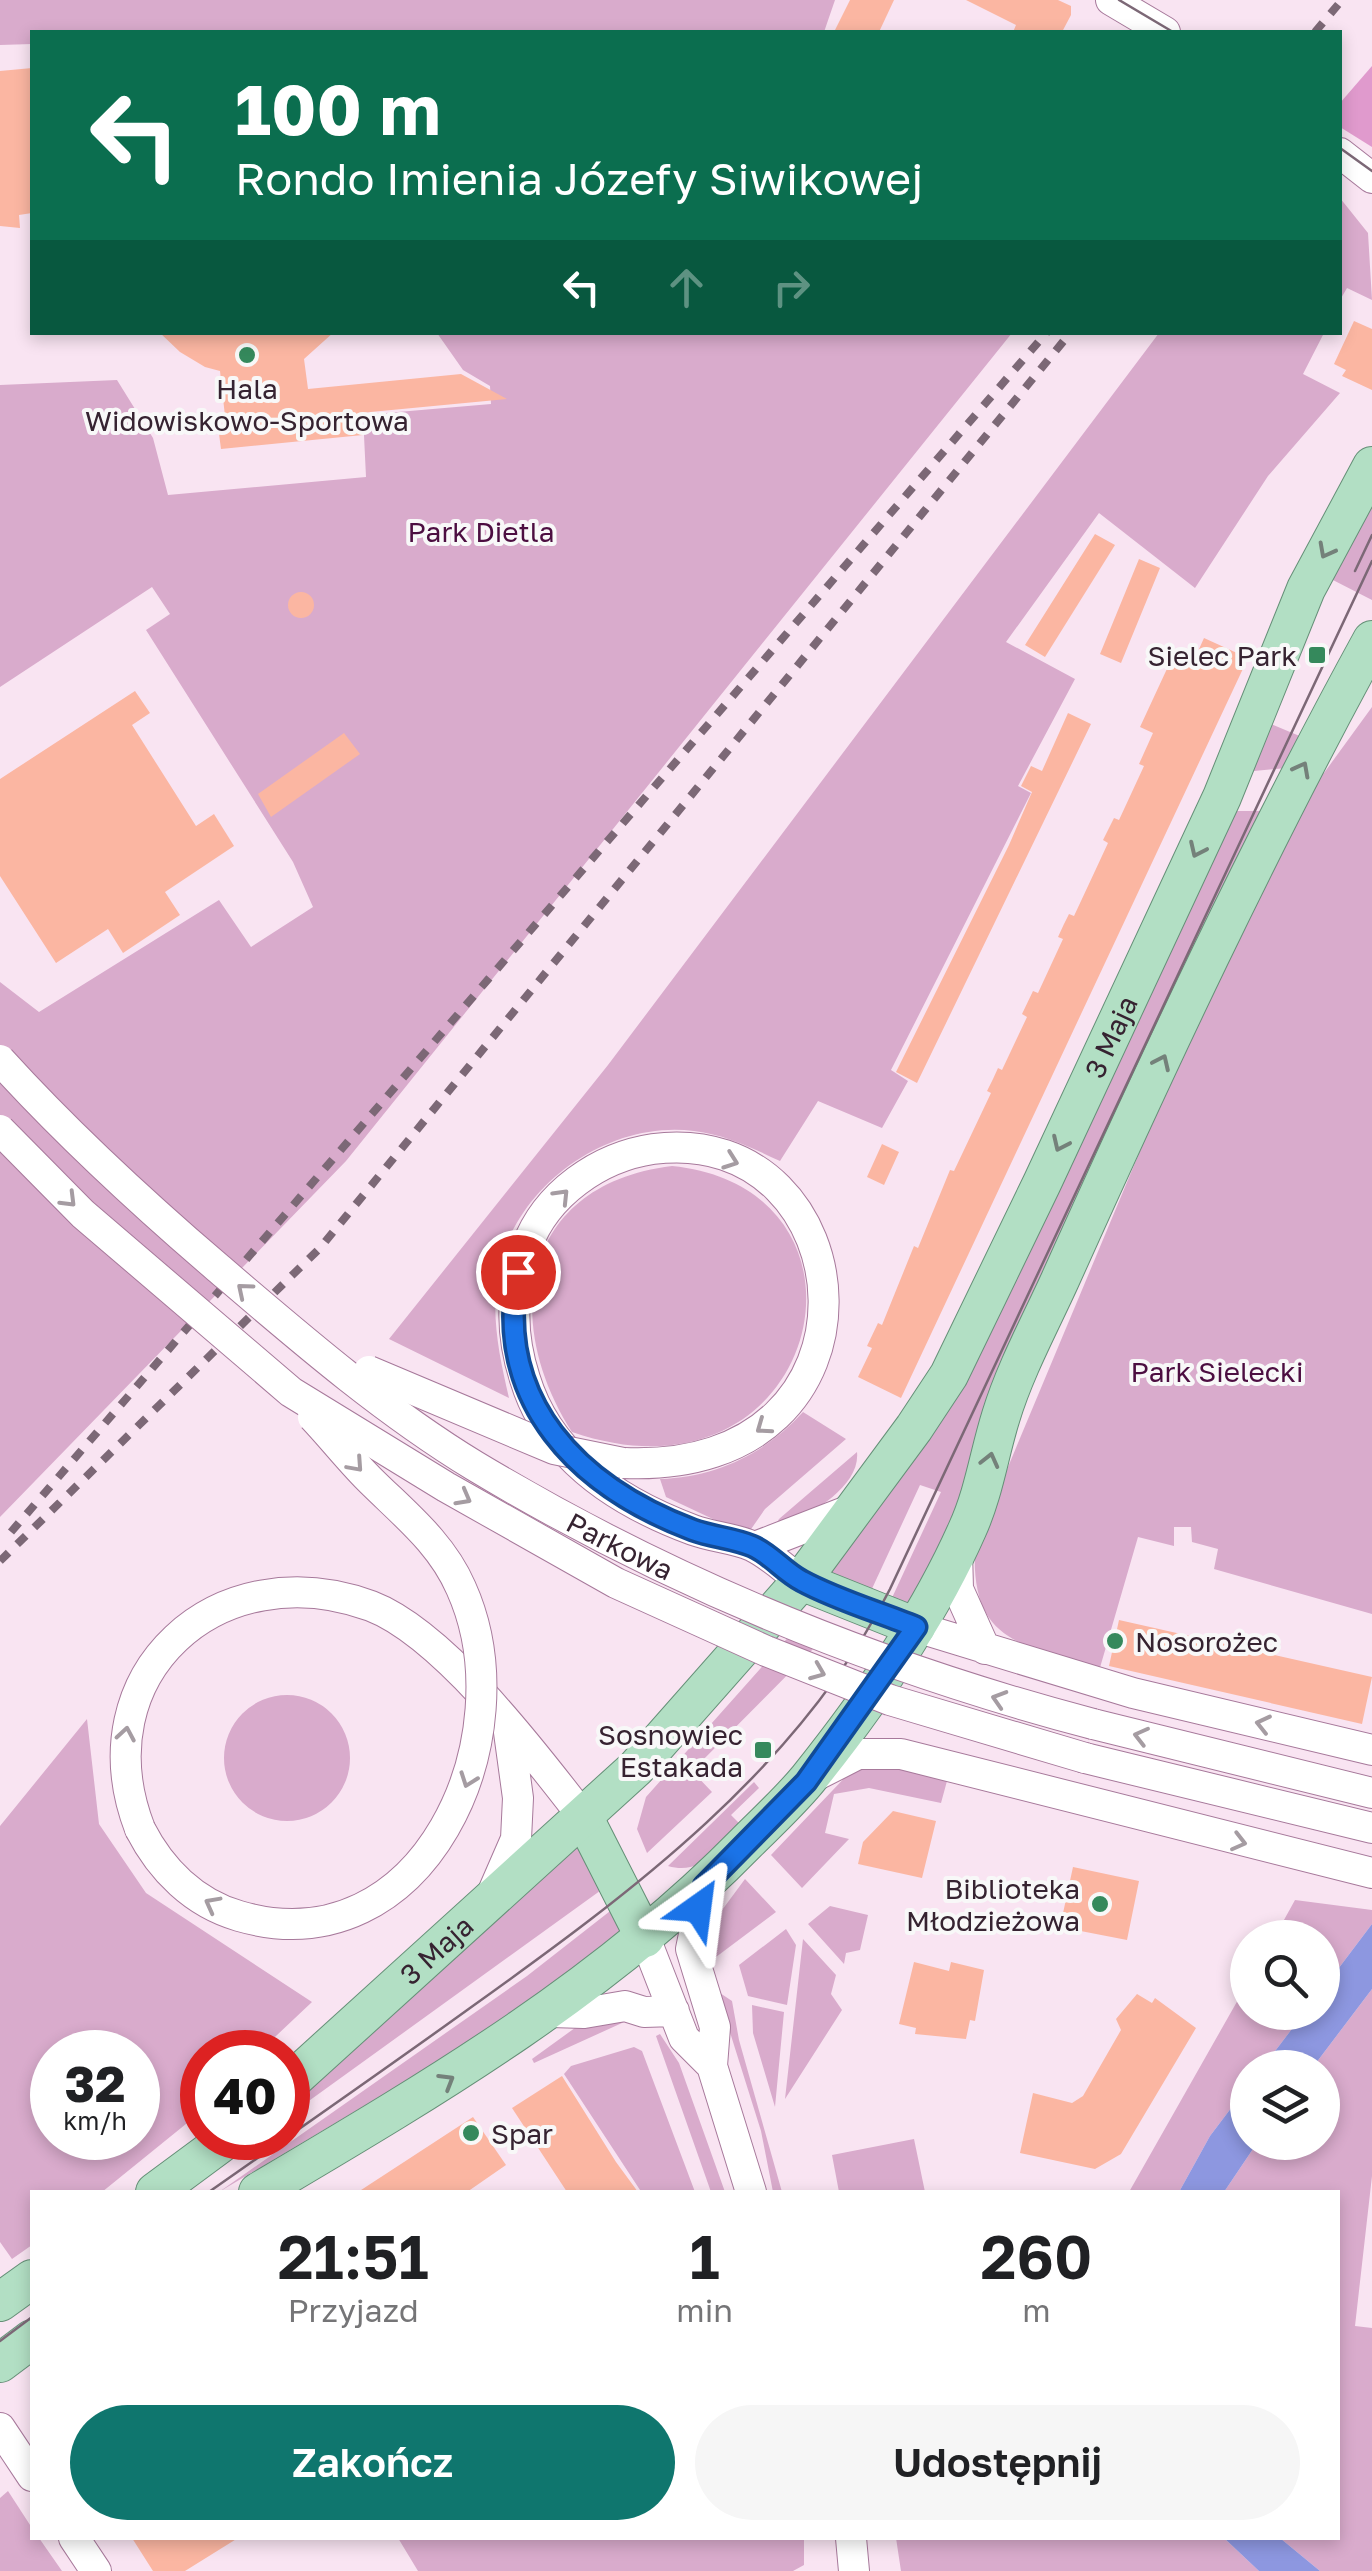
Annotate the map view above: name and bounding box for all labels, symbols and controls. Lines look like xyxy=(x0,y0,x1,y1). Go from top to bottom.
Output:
text: 100 m xyxy=(235,66,441,150)
icon: left xyxy=(70,70,200,200)
text: Rondo Imienia Józefy Siwikowej xyxy=(235,151,923,205)
icon: left xyxy=(554,260,609,315)
icon: ahead xyxy=(659,260,714,315)
icon: right xyxy=(764,260,819,315)
marker: Hala Widowiskowo-Sportowa xyxy=(236,344,258,366)
place label: Hala Widowiskowo-Sportowa xyxy=(85,372,409,437)
park label: Park Dietla xyxy=(408,515,554,548)
one-way arrow xyxy=(1318,541,1338,559)
place label: Sielec Park xyxy=(1148,639,1297,672)
marker: Sielec Park xyxy=(1306,644,1328,666)
one-way arrow xyxy=(1290,761,1309,779)
one-way arrow xyxy=(1190,840,1210,858)
street label: 3 Maja xyxy=(1077,990,1144,1083)
one-way arrow xyxy=(1150,1054,1170,1072)
one-way arrow xyxy=(1052,1134,1072,1152)
one-way arrow xyxy=(722,1149,739,1170)
one-way arrow xyxy=(57,1188,75,1206)
one-way arrow xyxy=(550,1189,568,1208)
pin xyxy=(476,1230,561,1315)
icon: arrive xyxy=(491,1245,546,1300)
one-way arrow xyxy=(237,1284,255,1302)
park label: Park Sielecki xyxy=(1131,1355,1303,1388)
one-way arrow xyxy=(756,1415,774,1432)
one-way arrow xyxy=(978,1452,999,1469)
one-way arrow xyxy=(345,1453,363,1472)
one-way arrow xyxy=(453,1485,471,1505)
street label: Parkowa xyxy=(562,1505,679,1586)
place label: Nosorożec xyxy=(1135,1625,1278,1658)
marker: Nosorożec xyxy=(1104,1630,1126,1652)
one-way arrow xyxy=(808,1660,826,1680)
one-way arrow xyxy=(992,1690,1009,1710)
one-way arrow xyxy=(1255,1715,1272,1736)
place label: Sosnowiec Estakada xyxy=(598,1718,743,1783)
one-way arrow xyxy=(115,1726,136,1743)
one-way arrow xyxy=(1133,1727,1150,1748)
marker: Sosnowiec Estakada xyxy=(752,1739,774,1761)
one-way arrow xyxy=(459,1770,480,1787)
one-way arrow xyxy=(1230,1831,1247,1852)
position arrow xyxy=(646,1856,750,1960)
place label: Biblioteka Młodzieżowa xyxy=(906,1872,1080,1937)
marker: Biblioteka Młodzieżowa xyxy=(1089,1893,1111,1915)
one-way arrow xyxy=(204,1897,223,1916)
street label: 3 Maja xyxy=(393,1908,479,1991)
map controls xyxy=(1230,1920,1340,2160)
button: search xyxy=(1230,1920,1340,2030)
speed limit sign: 40 xyxy=(180,2030,310,2160)
button: layers xyxy=(1230,2050,1340,2160)
text: 32 xyxy=(64,2053,125,2113)
one-way arrow xyxy=(436,2074,454,2093)
text: km/h xyxy=(63,2105,127,2136)
place label: Spar xyxy=(491,2117,553,2150)
marker: Spar xyxy=(460,2122,482,2144)
text: 21:51 xyxy=(278,2220,429,2292)
text: 1 xyxy=(689,2220,720,2292)
text: 260 xyxy=(981,2220,1092,2292)
text: Przyjazd xyxy=(288,2291,419,2329)
text: min xyxy=(676,2291,733,2329)
text: m xyxy=(1022,2291,1051,2329)
button: Zakończ xyxy=(70,2405,675,2520)
button: Udostępnij xyxy=(695,2405,1300,2520)

